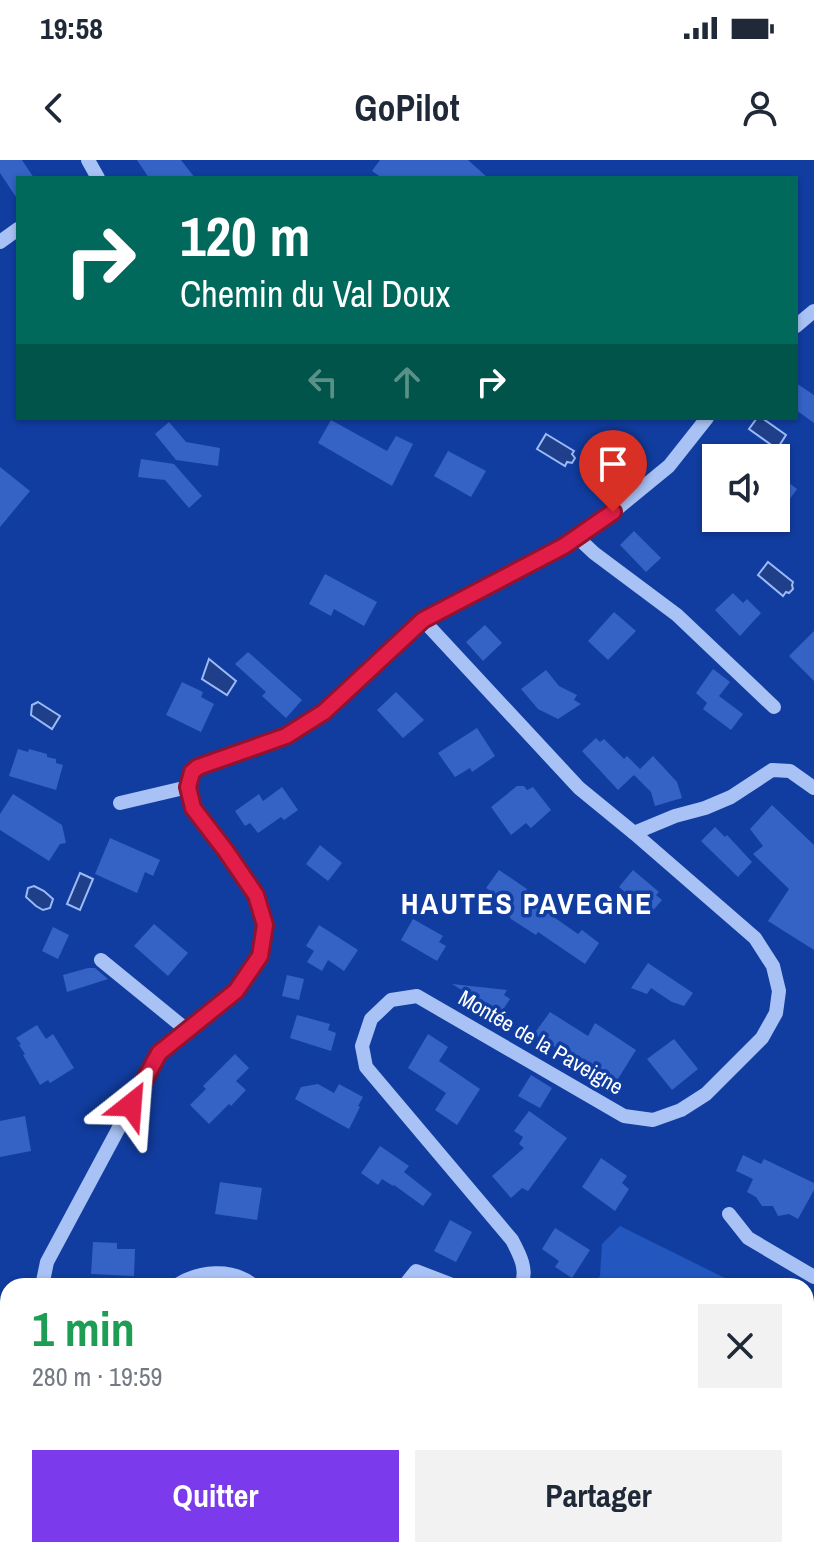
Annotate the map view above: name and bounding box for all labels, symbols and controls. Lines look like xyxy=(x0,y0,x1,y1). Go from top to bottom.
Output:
text: 19:58 xyxy=(40,8,103,48)
text: GoPilot xyxy=(355,84,459,132)
icon: back xyxy=(32,86,76,130)
icon: person xyxy=(738,86,782,130)
text: 120 m xyxy=(180,198,310,273)
icon: right xyxy=(48,208,152,312)
text: Chemin du Val Doux xyxy=(180,270,450,318)
icon: left xyxy=(301,360,345,404)
icon: ahead xyxy=(385,360,429,404)
icon: right xyxy=(469,360,513,404)
pin xyxy=(579,430,647,512)
icon: arrive xyxy=(591,442,635,486)
map controls xyxy=(702,444,790,532)
button: sound xyxy=(702,444,790,532)
district label: HAUTES PAVEGNE xyxy=(401,883,653,923)
street label: Montée de la Paveigne xyxy=(453,983,629,1101)
position arrow xyxy=(89,1063,173,1147)
text: 1 min xyxy=(32,1296,135,1361)
button: close xyxy=(698,1304,782,1388)
text: 280 m · 19:59 xyxy=(32,1359,162,1394)
button: Quitter xyxy=(32,1450,399,1542)
button: Partager xyxy=(415,1450,782,1542)

